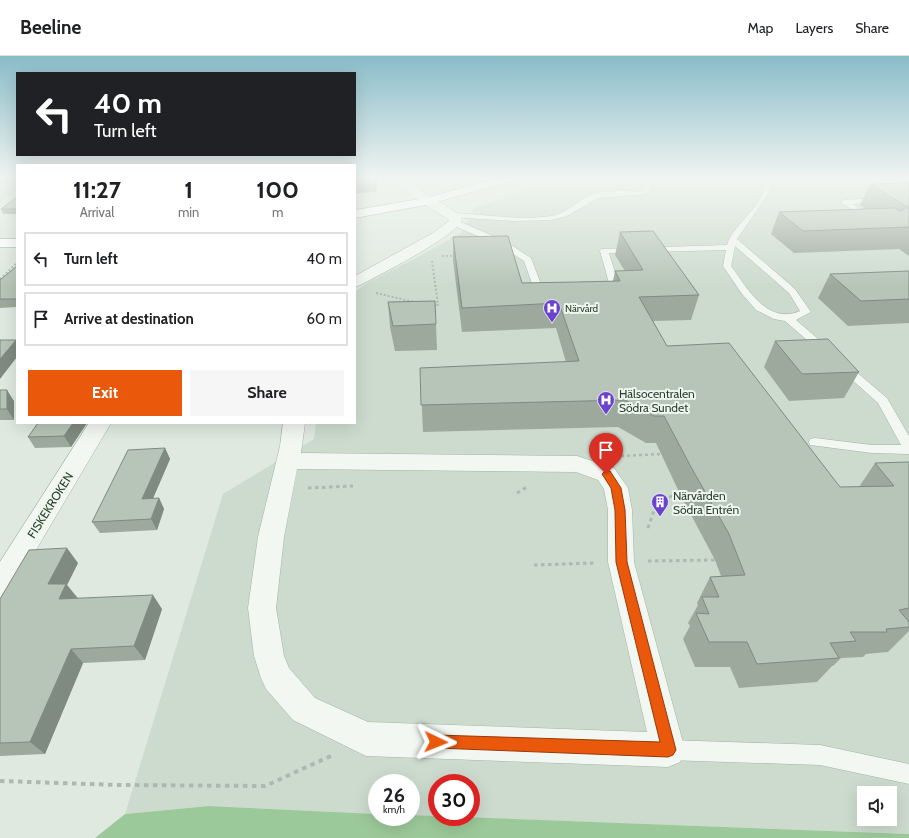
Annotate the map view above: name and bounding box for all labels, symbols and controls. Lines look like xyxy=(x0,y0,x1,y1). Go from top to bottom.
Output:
text: Beeline xyxy=(20,16,81,39)
text: Map xyxy=(748,19,773,37)
text: Layers xyxy=(795,19,833,37)
text: Share xyxy=(855,19,889,37)
text: 40 m xyxy=(94,86,162,120)
icon: left xyxy=(28,88,80,140)
text: Turn left xyxy=(94,120,157,142)
text: 11:27 xyxy=(73,175,121,204)
text: 1 xyxy=(184,175,193,204)
text: 100 xyxy=(256,175,299,204)
text: Arrival xyxy=(80,204,114,220)
text: min xyxy=(178,204,199,220)
text: m xyxy=(272,204,283,220)
icon: left xyxy=(30,248,52,270)
text: Turn left xyxy=(64,250,118,268)
text: 40 m xyxy=(306,250,342,268)
hospital icon: Närvård xyxy=(542,298,562,323)
place label: Närvård xyxy=(565,302,598,315)
icon: arrive xyxy=(30,308,52,330)
text: Arrive at destination xyxy=(64,310,194,328)
text: 60 m xyxy=(306,310,342,328)
button: Exit xyxy=(28,370,182,416)
button: Share xyxy=(190,370,344,416)
place label: Hälsocentralen Södra Sundet xyxy=(619,386,695,415)
hospital icon: Hälsocentralen Södra Sundet xyxy=(596,390,616,415)
pin xyxy=(589,433,623,474)
icon: arrive xyxy=(595,439,617,461)
street label: FISKEKROKEN xyxy=(24,469,76,541)
place label: Närvården Södra Entrén xyxy=(673,488,739,517)
building icon: Närvården Södra Entrén xyxy=(650,492,670,517)
position arrow xyxy=(415,721,457,763)
speed limit sign: 30 xyxy=(428,774,480,826)
text: 26 xyxy=(383,783,405,807)
map controls xyxy=(857,786,897,826)
button: sound xyxy=(857,786,897,826)
text: km/h xyxy=(383,803,405,816)

